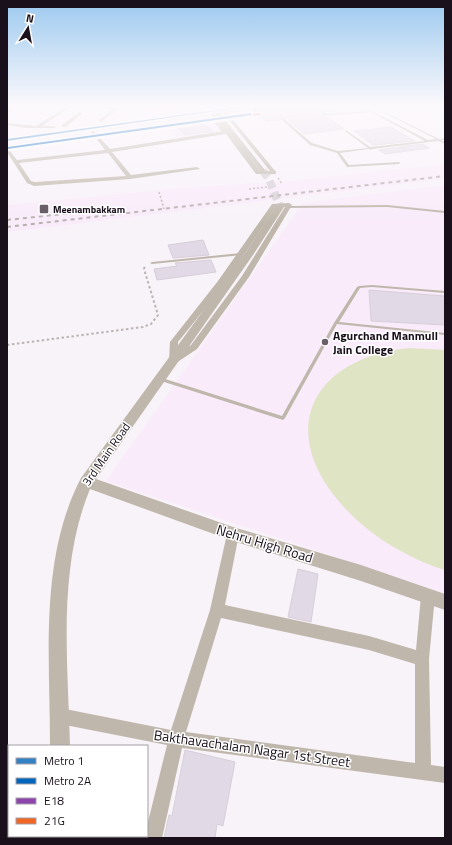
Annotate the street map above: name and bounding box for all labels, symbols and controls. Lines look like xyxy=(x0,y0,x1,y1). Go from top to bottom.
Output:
north arrow xyxy=(8,8,48,48)
text: N xyxy=(25,10,35,27)
place label: Meenambakkam xyxy=(53,202,125,217)
marker: Meenambakkam xyxy=(38,203,50,215)
place label: Agurchand Manmull Jain College xyxy=(333,326,438,359)
marker: Agurchand Manmull Jain College xyxy=(320,337,330,347)
street label: 3rd Main Road xyxy=(77,418,135,490)
street label: Nehru High Road xyxy=(214,518,316,568)
street label: Bakthavachalam Nagar 1st Street xyxy=(152,724,352,772)
legend xyxy=(8,745,148,837)
text: Metro 1 xyxy=(44,751,84,770)
text: Metro 2A xyxy=(44,771,91,790)
text: E18 xyxy=(44,791,64,810)
text: 21G xyxy=(44,811,65,830)

